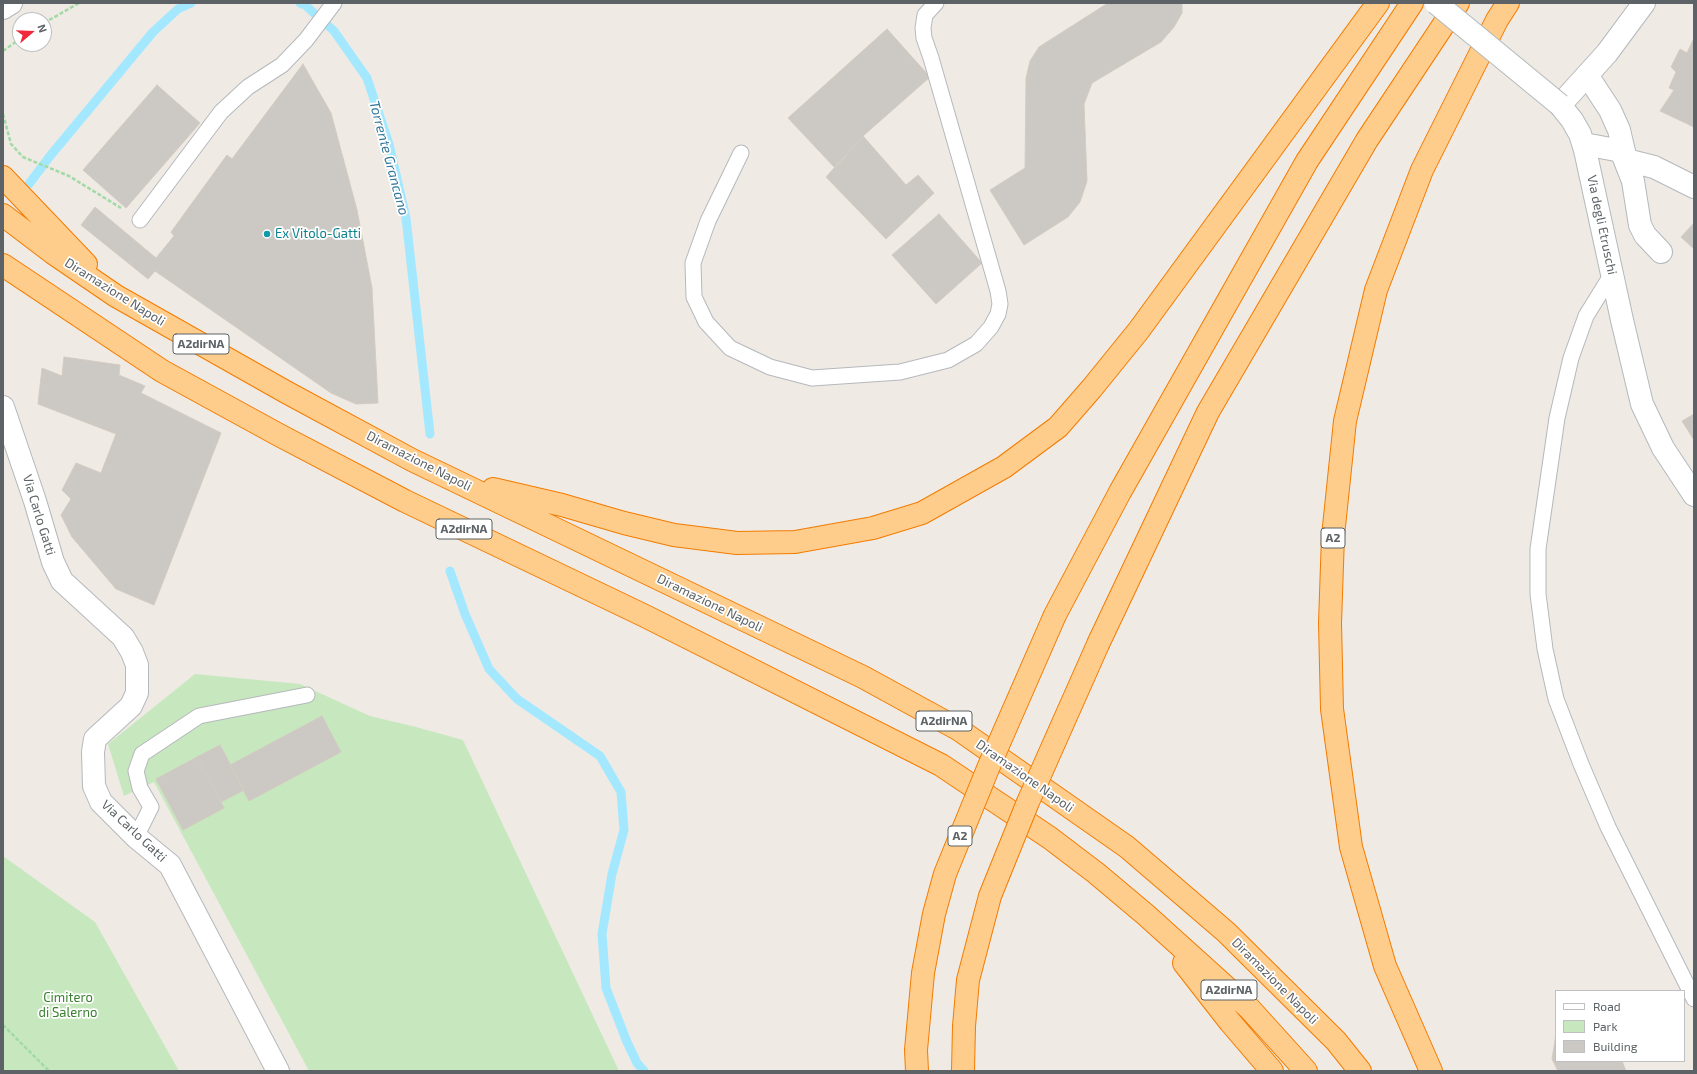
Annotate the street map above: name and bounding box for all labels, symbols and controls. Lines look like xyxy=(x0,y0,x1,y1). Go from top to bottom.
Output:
north arrow xyxy=(12,12,52,52)
text: N xyxy=(35,22,50,34)
water label: Torrente Grancano xyxy=(366,99,412,217)
street label: Via degli Etruschi xyxy=(1584,174,1620,276)
place label: Ex Vitolo-Gatti xyxy=(275,226,361,242)
marker: Ex Vitolo-Gatti xyxy=(262,229,272,239)
street label: Diramazione Napoli xyxy=(62,255,168,329)
road number: A2dirNA xyxy=(173,334,229,354)
street label: Diramazione Napoli xyxy=(364,428,474,494)
street label: Via Carlo Gatti xyxy=(19,473,59,557)
road number: A2dirNA xyxy=(436,519,492,539)
road number: A2 xyxy=(1321,528,1345,548)
street label: Diramazione Napoli xyxy=(655,571,765,635)
road number: A2dirNA xyxy=(916,711,972,731)
street label: Diramazione Napoli xyxy=(973,736,1077,816)
street label: Via Carlo Gatti xyxy=(98,797,170,865)
road number: A2 xyxy=(948,826,972,846)
street label: Diramazione Napoli xyxy=(1229,935,1321,1027)
road number: A2dirNA xyxy=(1201,980,1257,1000)
park label: Cimitero di Salerno xyxy=(39,990,97,1021)
legend xyxy=(1555,990,1685,1062)
text: Road xyxy=(1593,999,1621,1013)
text: Park xyxy=(1593,1019,1618,1033)
text: Building xyxy=(1593,1039,1637,1053)

